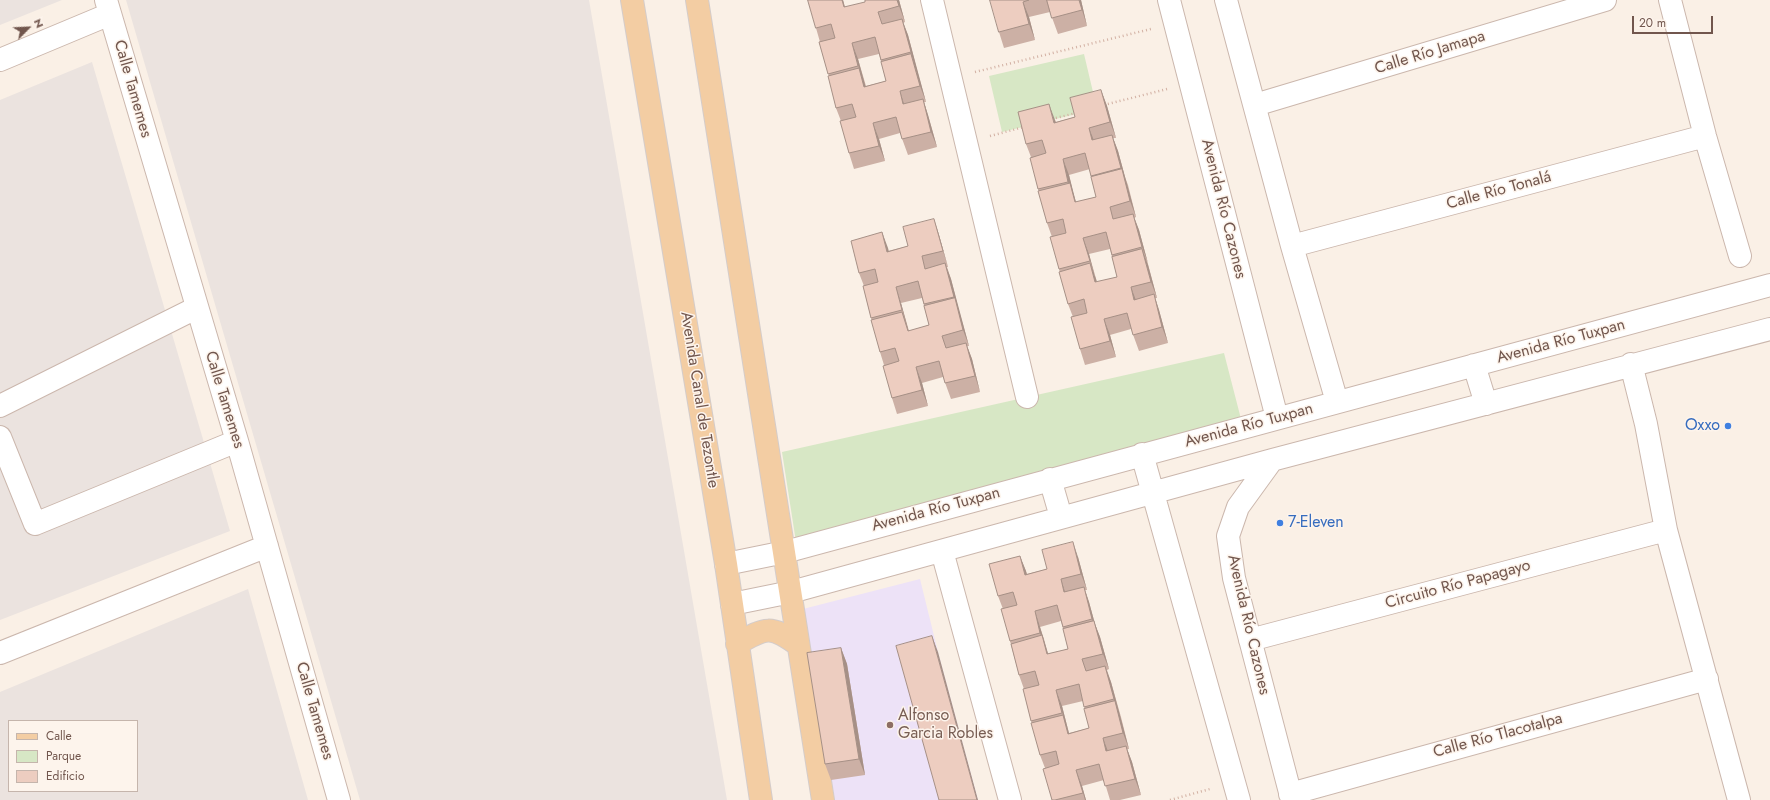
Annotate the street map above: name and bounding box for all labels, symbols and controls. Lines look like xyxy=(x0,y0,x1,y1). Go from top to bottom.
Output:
north arrow xyxy=(8,8,48,48)
scale bar xyxy=(1634,8,1715,34)
text: 20 m xyxy=(1639,14,1666,32)
text: N xyxy=(30,16,48,30)
street label: Calle Río Jamapa xyxy=(1373,27,1487,79)
street label: Calle Tamemes xyxy=(109,38,155,140)
street label: Avenida Río Cazones xyxy=(1196,137,1250,281)
street label: Calle Río Tonalá xyxy=(1444,168,1554,214)
street label: Avenida Canal de Tezontle xyxy=(676,310,722,490)
street label: Avenida Río Tuxpan xyxy=(1495,316,1627,368)
street label: Calle Tamemes xyxy=(200,349,248,451)
street label: Avenida Río Tuxpan xyxy=(1183,400,1315,452)
place label: Oxxo xyxy=(1685,416,1720,436)
marker: Oxxo xyxy=(1723,421,1733,431)
street label: Avenida Río Tuxpan xyxy=(870,484,1002,536)
place label: 7-Eleven xyxy=(1288,513,1344,533)
marker: 7-Eleven xyxy=(1275,518,1285,528)
street label: Avenida Río Cazones xyxy=(1223,553,1273,697)
street label: Circuito Río Papagayo xyxy=(1383,556,1533,614)
street label: Calle Tamemes xyxy=(291,660,337,762)
place label: Alfonso Garcia Robles xyxy=(898,706,993,744)
street label: Calle Río Tlacotalpa xyxy=(1431,710,1565,762)
legend xyxy=(8,720,138,792)
marker: Alfonso Garcia Robles xyxy=(885,720,895,730)
text: Calle xyxy=(46,727,72,745)
text: Parque xyxy=(46,747,81,765)
text: Edificio xyxy=(46,767,85,785)

